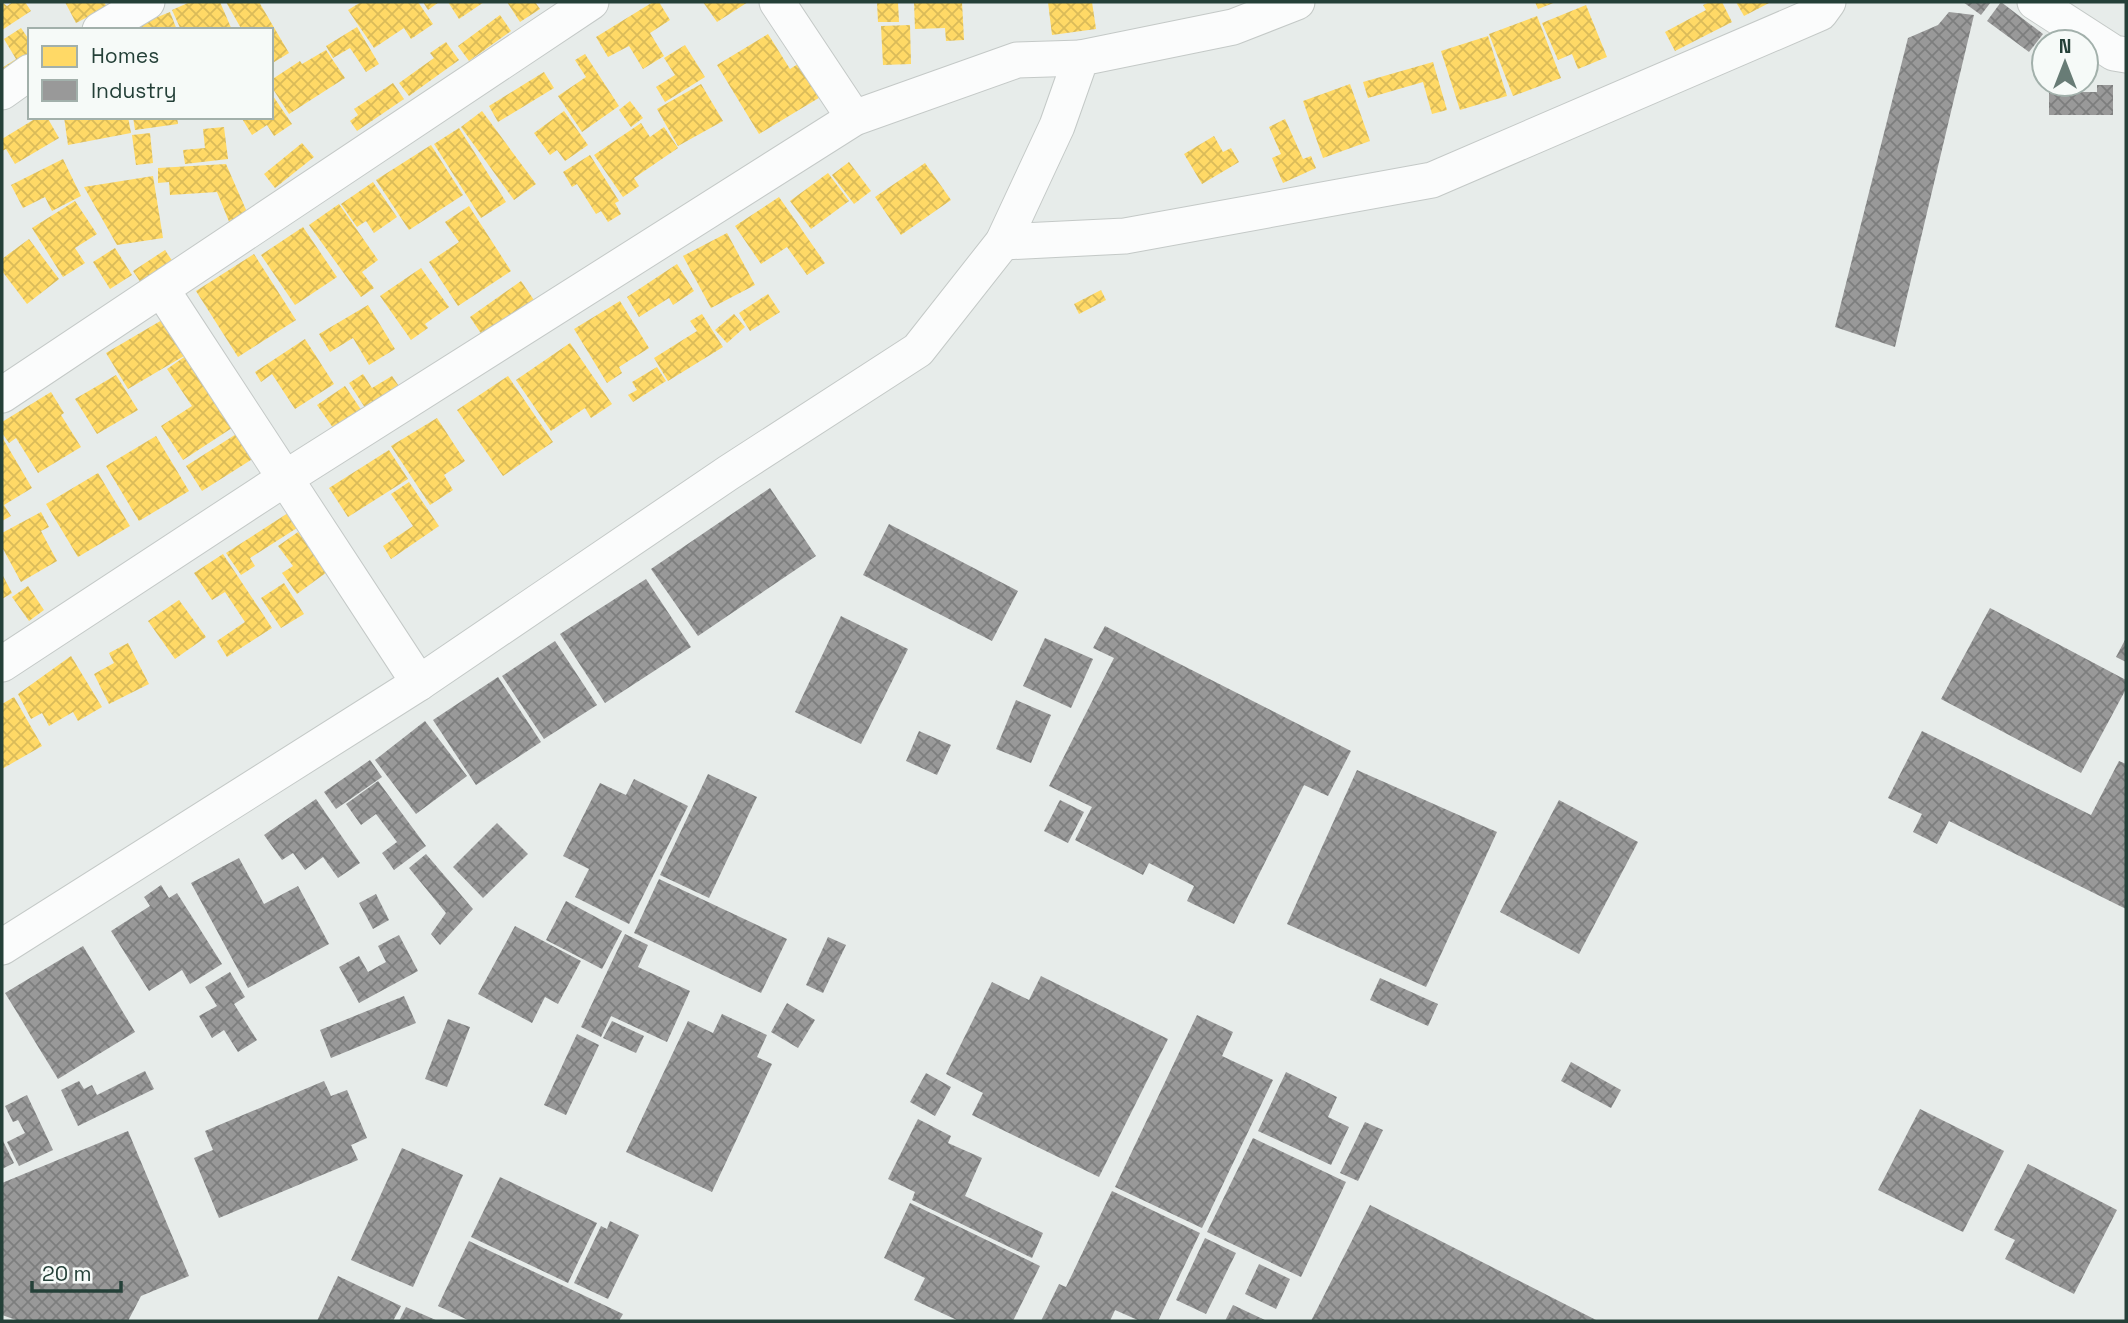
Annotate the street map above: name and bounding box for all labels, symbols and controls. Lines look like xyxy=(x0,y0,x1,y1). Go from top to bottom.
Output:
legend xyxy=(28,28,273,119)
north arrow xyxy=(2030,28,2100,98)
text: N xyxy=(2059,34,2071,59)
text: Homes xyxy=(91,42,159,69)
text: Industry xyxy=(91,77,177,104)
scale bar xyxy=(32,1250,121,1294)
text: 20 m xyxy=(42,1260,92,1287)

